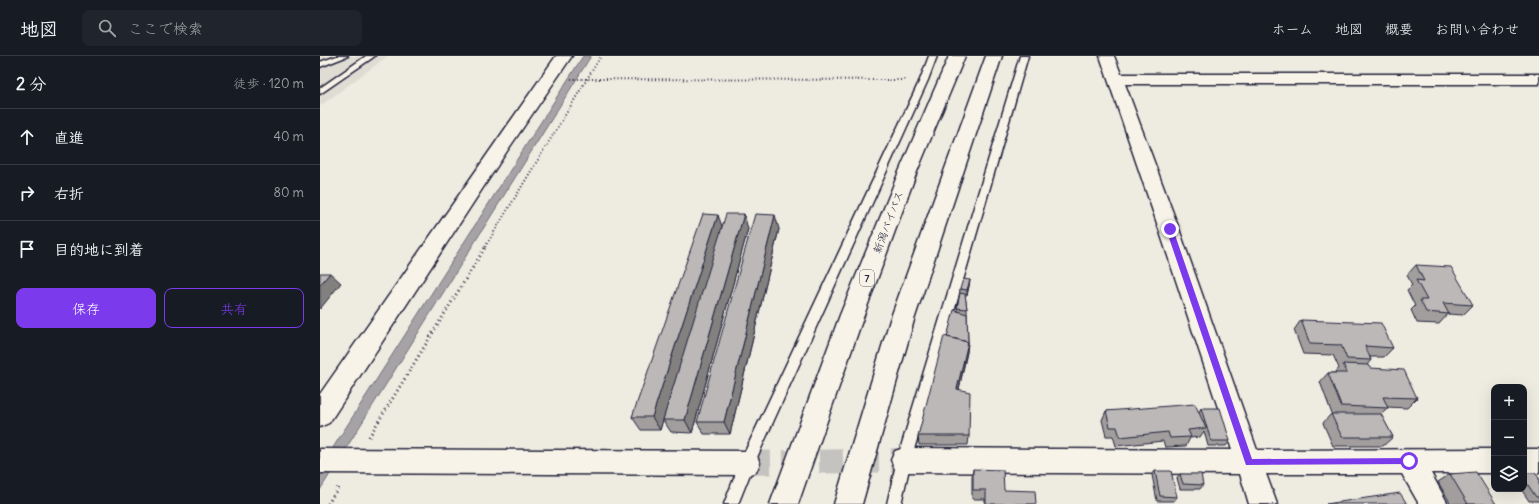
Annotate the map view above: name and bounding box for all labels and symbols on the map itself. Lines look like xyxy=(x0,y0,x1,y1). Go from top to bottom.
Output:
street label: 新潟バイパス xyxy=(870,189,906,255)
route end xyxy=(1161,220,1179,238)
road number: 7 xyxy=(860,270,874,286)
route start xyxy=(1400,452,1418,470)

